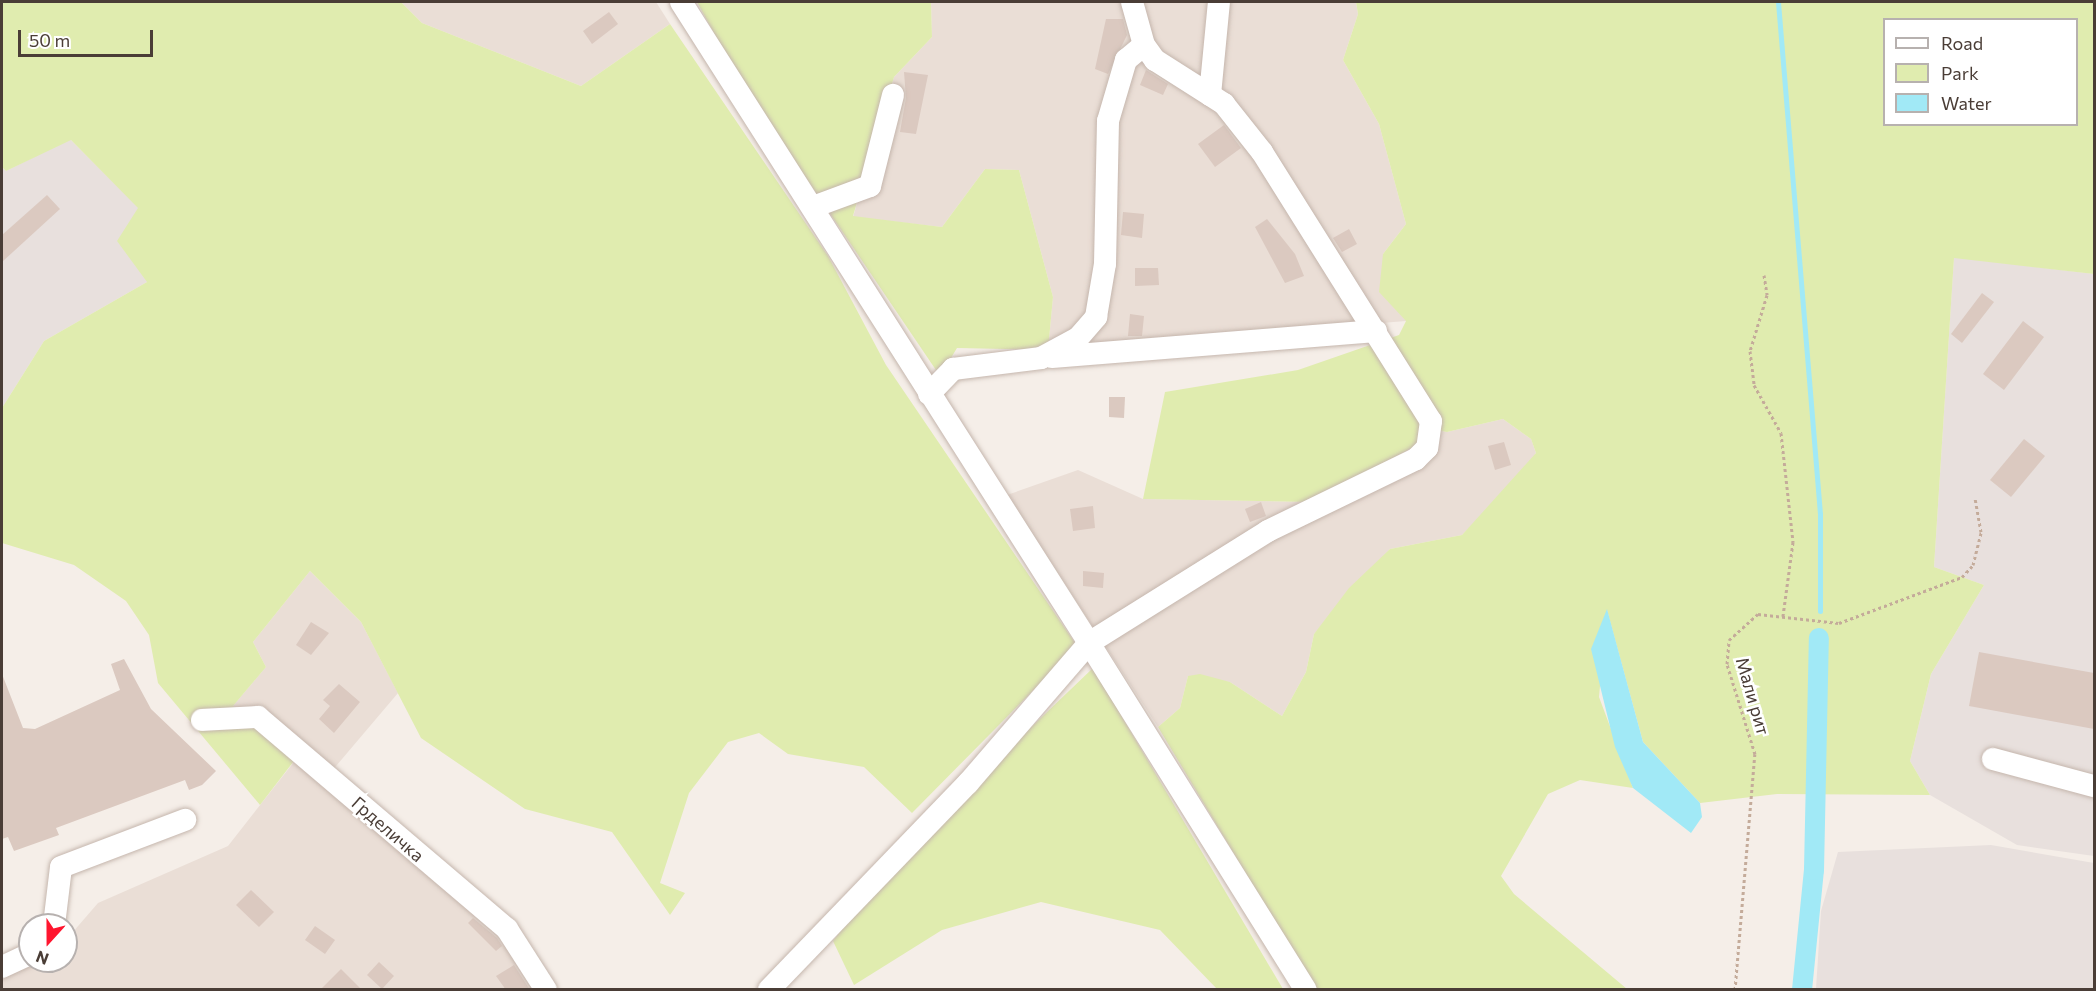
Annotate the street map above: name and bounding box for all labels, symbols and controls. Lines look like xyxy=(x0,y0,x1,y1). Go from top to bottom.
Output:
scale bar xyxy=(21,18,156,56)
legend xyxy=(1883,18,2078,126)
text: 50 m xyxy=(29,29,70,51)
text: Road xyxy=(1941,32,1983,54)
text: Park xyxy=(1941,62,1979,84)
text: Water xyxy=(1941,92,1992,114)
street label: Мали рит xyxy=(1732,655,1774,737)
street label: Грделичка xyxy=(348,792,428,866)
north arrow xyxy=(18,913,78,973)
text: N xyxy=(33,947,51,969)

